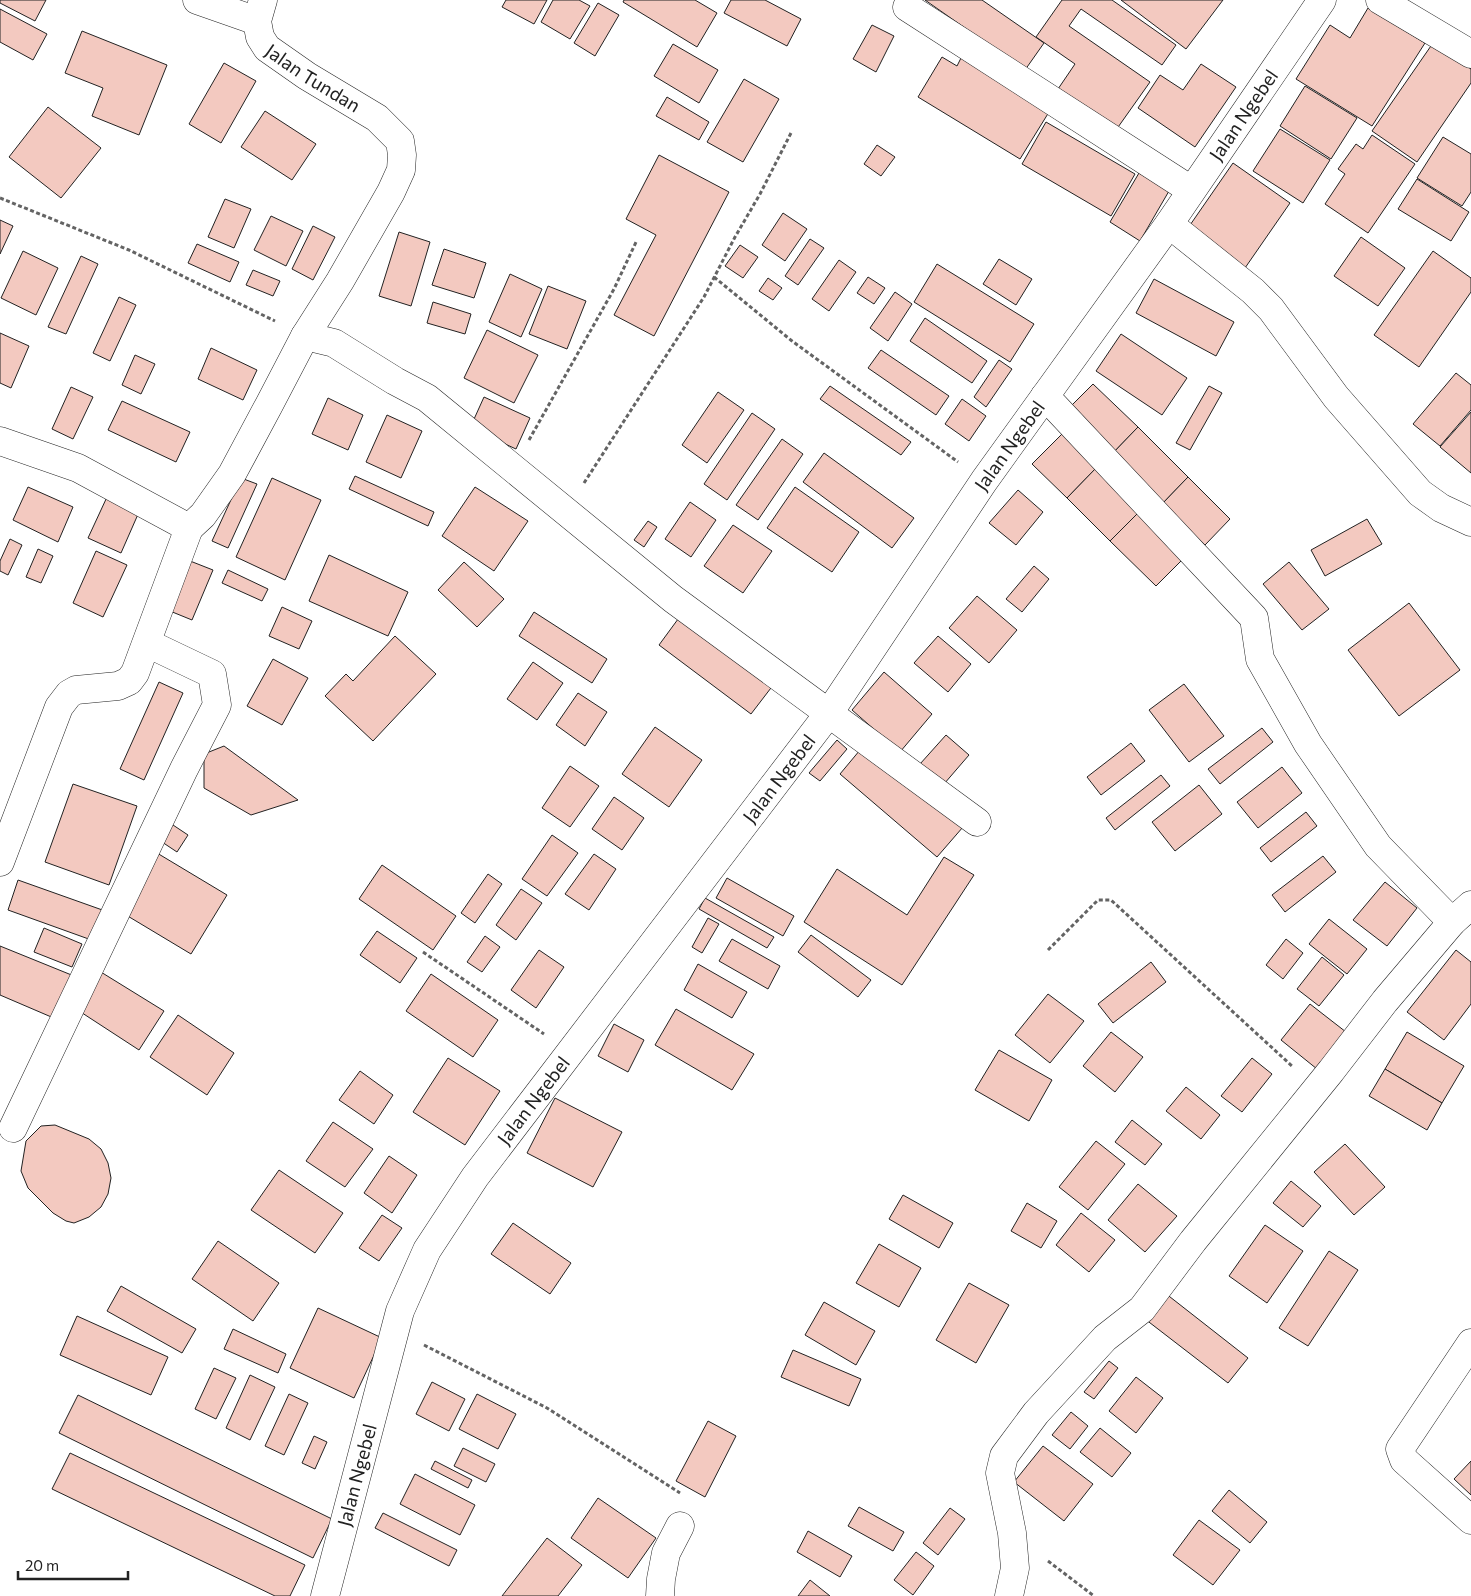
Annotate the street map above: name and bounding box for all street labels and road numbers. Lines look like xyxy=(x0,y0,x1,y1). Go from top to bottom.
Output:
street label: Jalan Tundan xyxy=(261,38,365,116)
street label: Jalan Ngebel xyxy=(1204,65,1282,165)
street label: Jalan Ngebel xyxy=(969,396,1049,495)
street label: Jalan Ngebel xyxy=(738,729,820,827)
street label: Jalan Ngebel xyxy=(492,1051,574,1149)
street label: Jalan Ngebel xyxy=(332,1421,381,1529)

